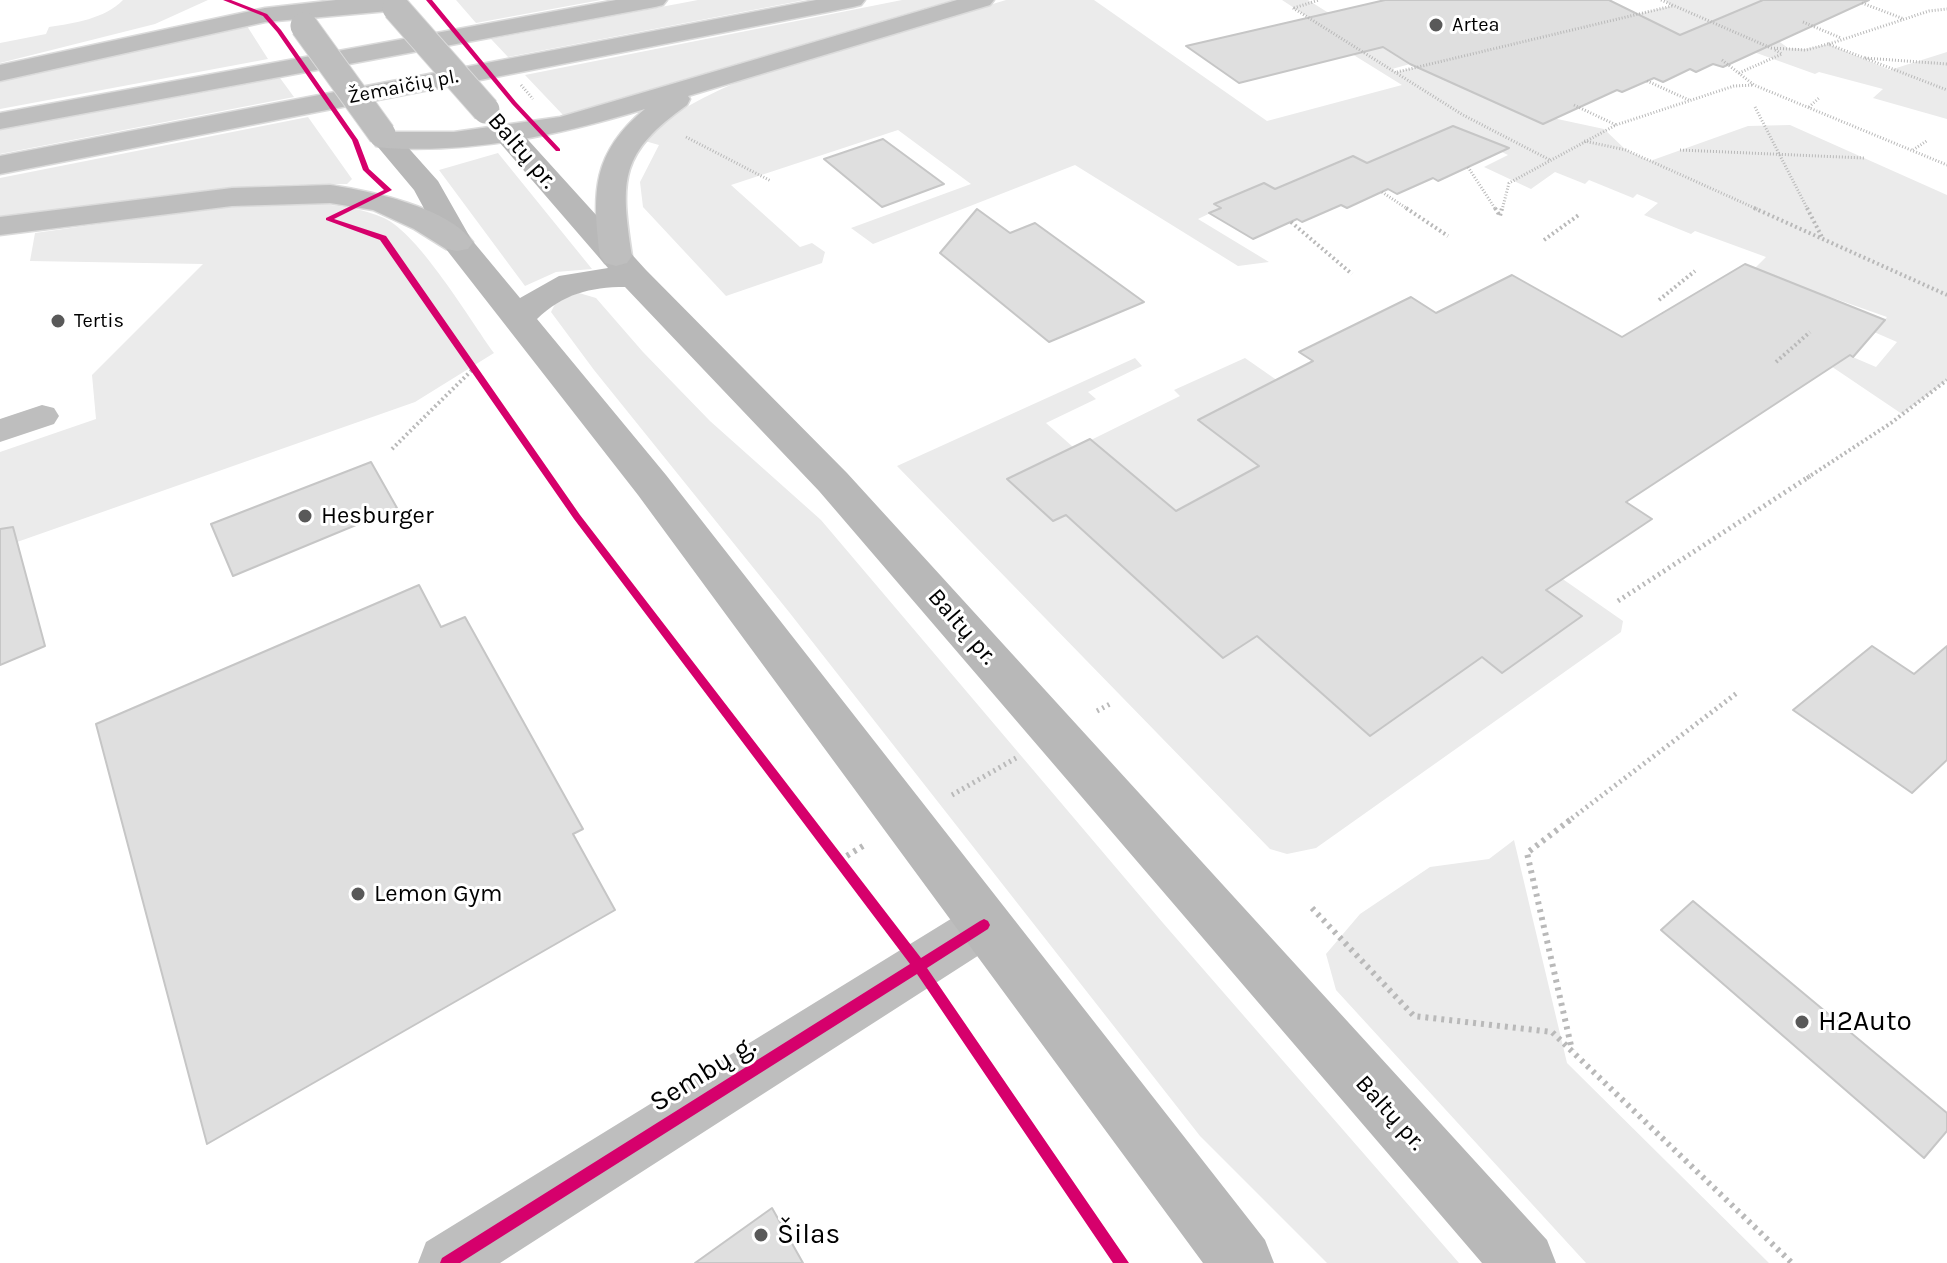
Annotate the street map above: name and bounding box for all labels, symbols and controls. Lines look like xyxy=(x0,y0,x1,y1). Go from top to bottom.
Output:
place label: Artea xyxy=(1452,13,1500,37)
marker: Artea xyxy=(1427,16,1445,34)
street label: Žemaičių pl. xyxy=(346,65,460,109)
street label: Baltų pr. xyxy=(481,107,563,195)
place label: Tertis xyxy=(74,309,124,333)
marker: Tertis xyxy=(49,312,67,330)
place label: Hesburger xyxy=(321,502,434,530)
marker: Hesburger xyxy=(296,507,314,525)
street label: Baltų pr. xyxy=(921,583,1003,671)
place label: Lemon Gym xyxy=(374,880,502,908)
marker: Lemon Gym xyxy=(349,885,367,903)
place label: H2Auto xyxy=(1818,1005,1912,1039)
marker: H2Auto xyxy=(1793,1013,1811,1031)
street label: Sembų g. xyxy=(644,1028,762,1120)
street label: Baltų pr. xyxy=(1349,1070,1431,1156)
place label: Šilas xyxy=(777,1218,840,1252)
marker: Šilas xyxy=(752,1226,770,1244)

